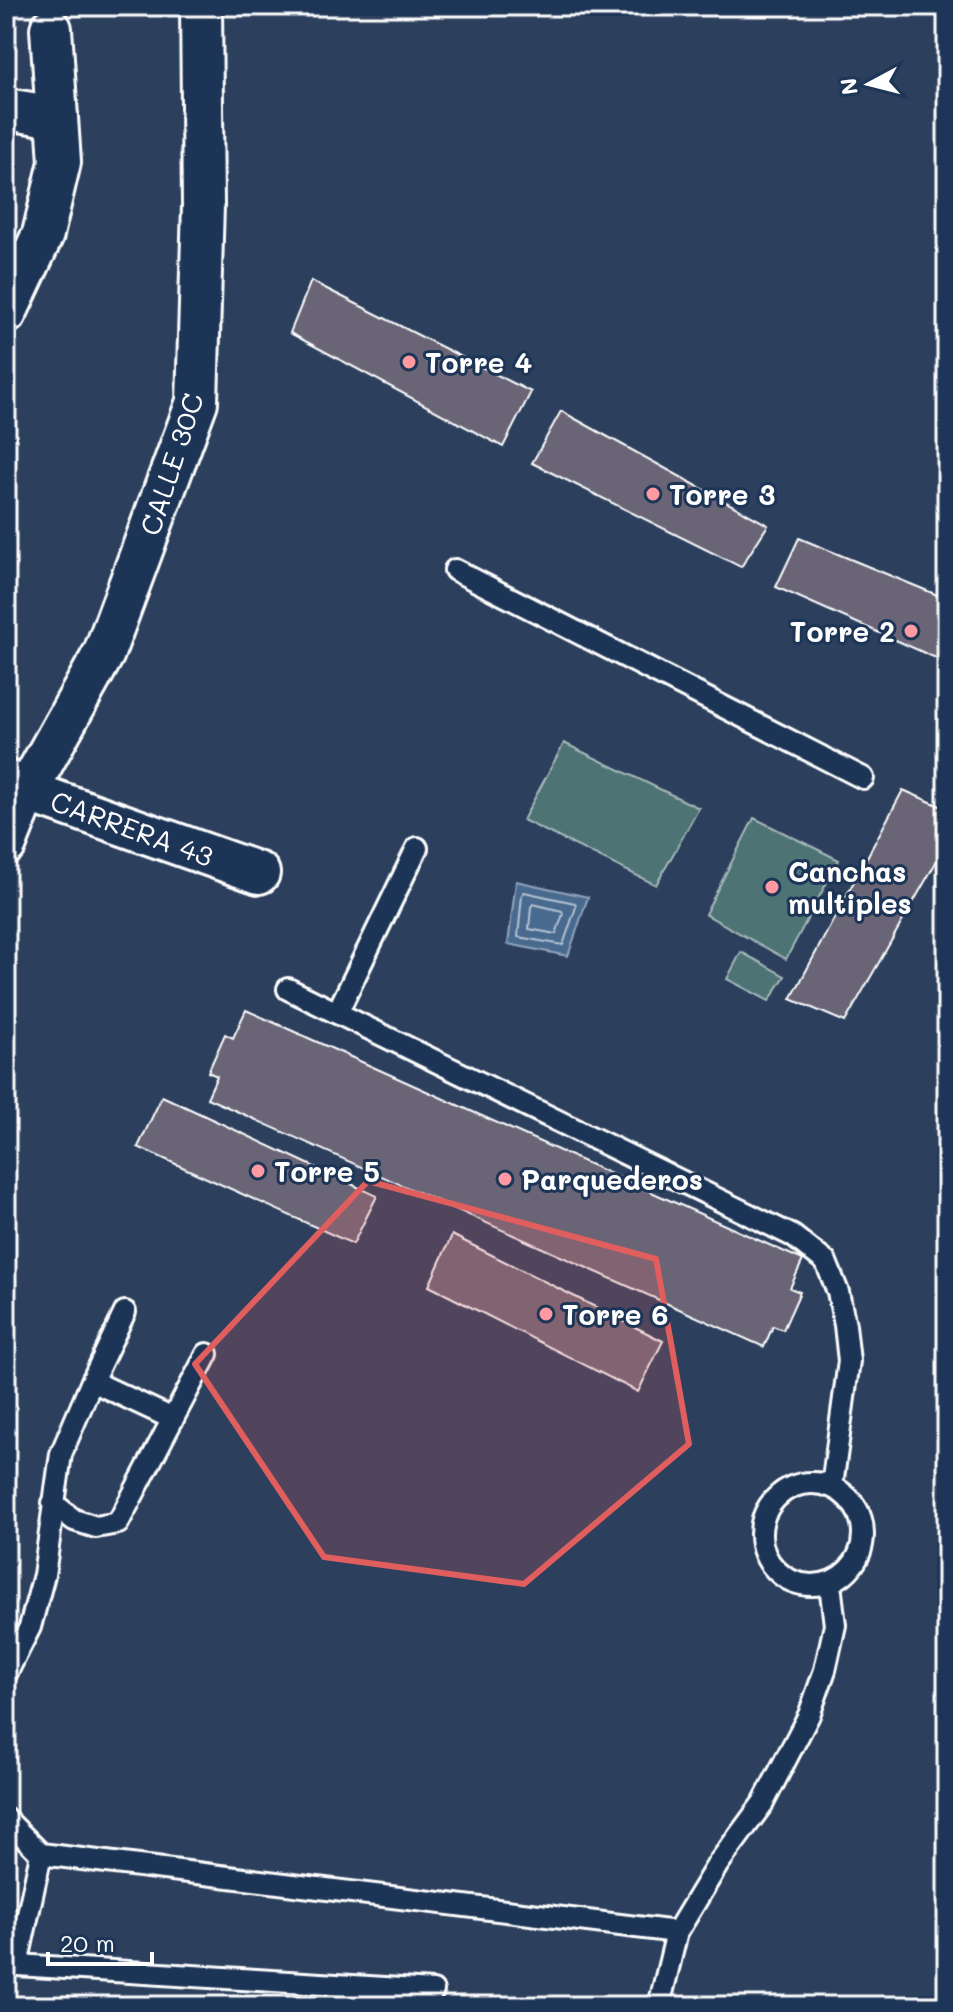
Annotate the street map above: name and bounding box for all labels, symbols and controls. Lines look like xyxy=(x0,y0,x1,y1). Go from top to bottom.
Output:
north arrow xyxy=(829,44,909,124)
text: N xyxy=(833,76,864,97)
place label: Torre 4 xyxy=(425,344,532,380)
marker: Torre 4 xyxy=(400,353,418,371)
street label: CALLE 30C xyxy=(131,388,211,540)
place label: Torre 3 xyxy=(669,476,775,512)
marker: Torre 3 xyxy=(644,485,662,503)
place label: Torre 2 xyxy=(790,613,895,649)
marker: Torre 2 xyxy=(902,622,920,640)
street label: CARRERA 43 xyxy=(46,782,218,874)
place label: Canchas multiples xyxy=(788,853,912,921)
marker: Canchas multiples xyxy=(763,878,781,896)
place label: Torre 5 xyxy=(274,1153,380,1189)
place label: Parquederos xyxy=(521,1161,703,1197)
marker: Torre 5 xyxy=(249,1162,267,1180)
marker: Parquederos xyxy=(496,1170,514,1188)
place label: Torre 6 xyxy=(562,1296,668,1332)
marker: Torre 6 xyxy=(537,1305,555,1323)
scale bar xyxy=(48,1916,152,1966)
text: 20 m xyxy=(60,1927,115,1958)

